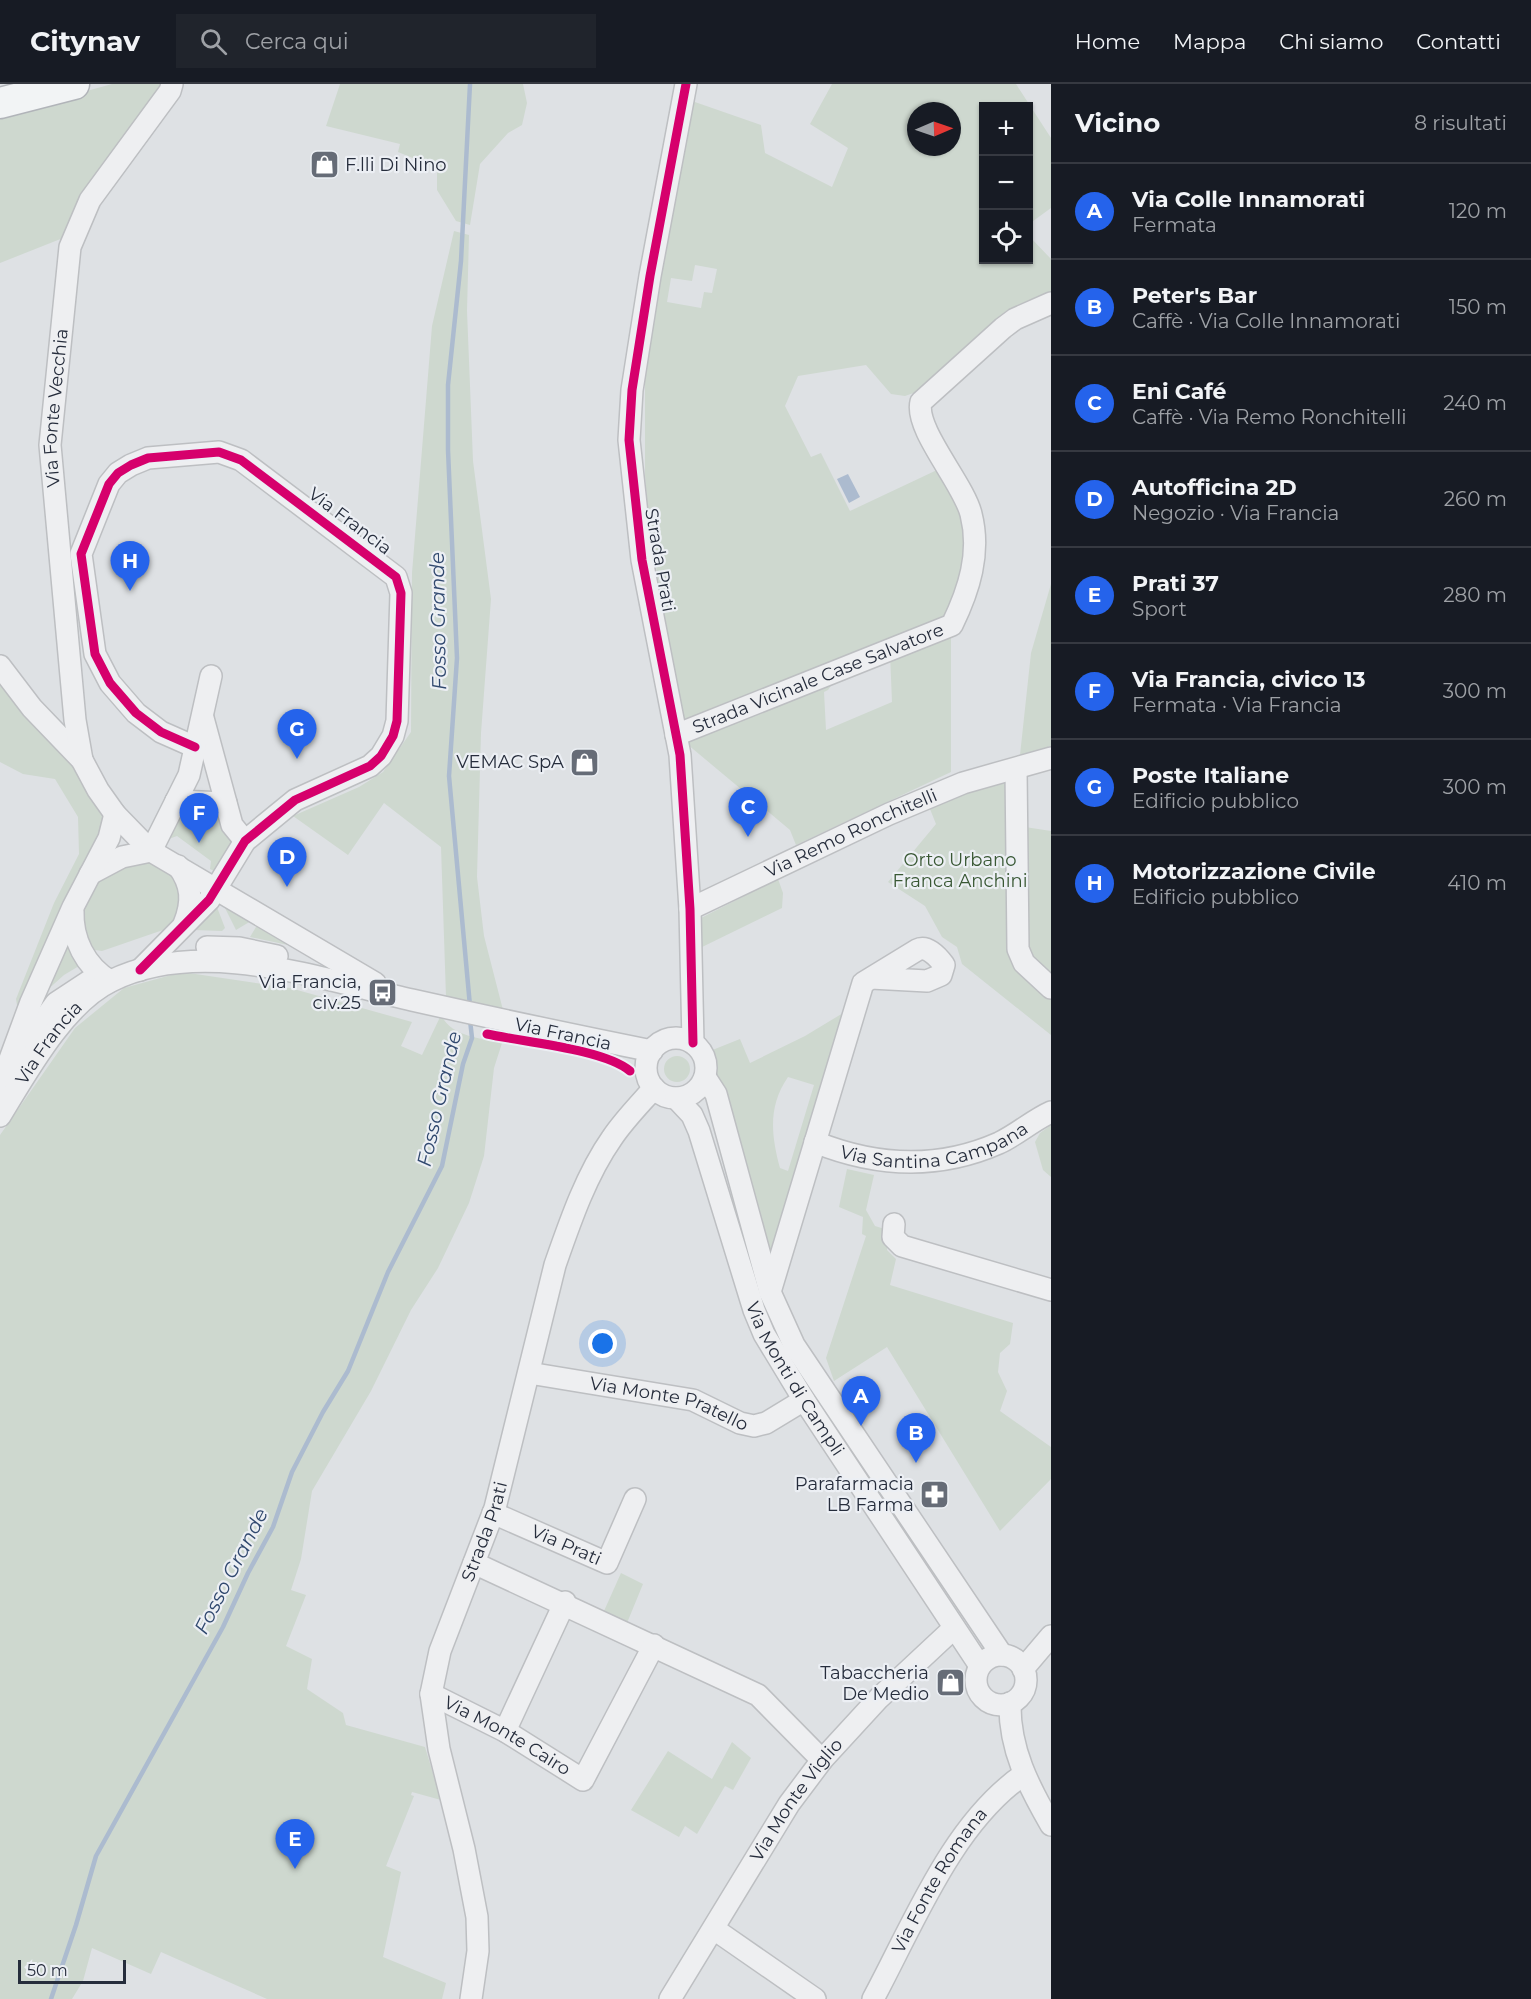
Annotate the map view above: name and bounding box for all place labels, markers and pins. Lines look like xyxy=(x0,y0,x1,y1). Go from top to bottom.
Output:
shop icon: F.lli Di Nino xyxy=(308,149,340,181)
place label: F.lli Di Nino xyxy=(345,154,447,176)
pin: H xyxy=(110,542,150,591)
pin: G xyxy=(278,710,316,759)
shop icon: VEMAC SpA xyxy=(569,746,601,778)
place label: VEMAC SpA xyxy=(456,751,564,773)
pin: C xyxy=(728,788,768,837)
pin: F xyxy=(180,794,218,843)
pin: D xyxy=(268,838,306,887)
place label: Via Francia, civ.25 xyxy=(259,971,361,1014)
bus stop icon: Via Francia, civ.25 xyxy=(366,976,398,1008)
pin: A xyxy=(842,1376,880,1426)
pin: B xyxy=(896,1414,936,1463)
place label: Parafarmacia LB Farma xyxy=(795,1473,914,1516)
pharmacy icon: Parafarmacia LB Farma xyxy=(919,1478,951,1510)
place label: Tabaccheria De Medio xyxy=(820,1662,929,1705)
shop icon: Tabaccheria De Medio xyxy=(934,1667,966,1699)
pin: E xyxy=(276,1820,314,1869)

